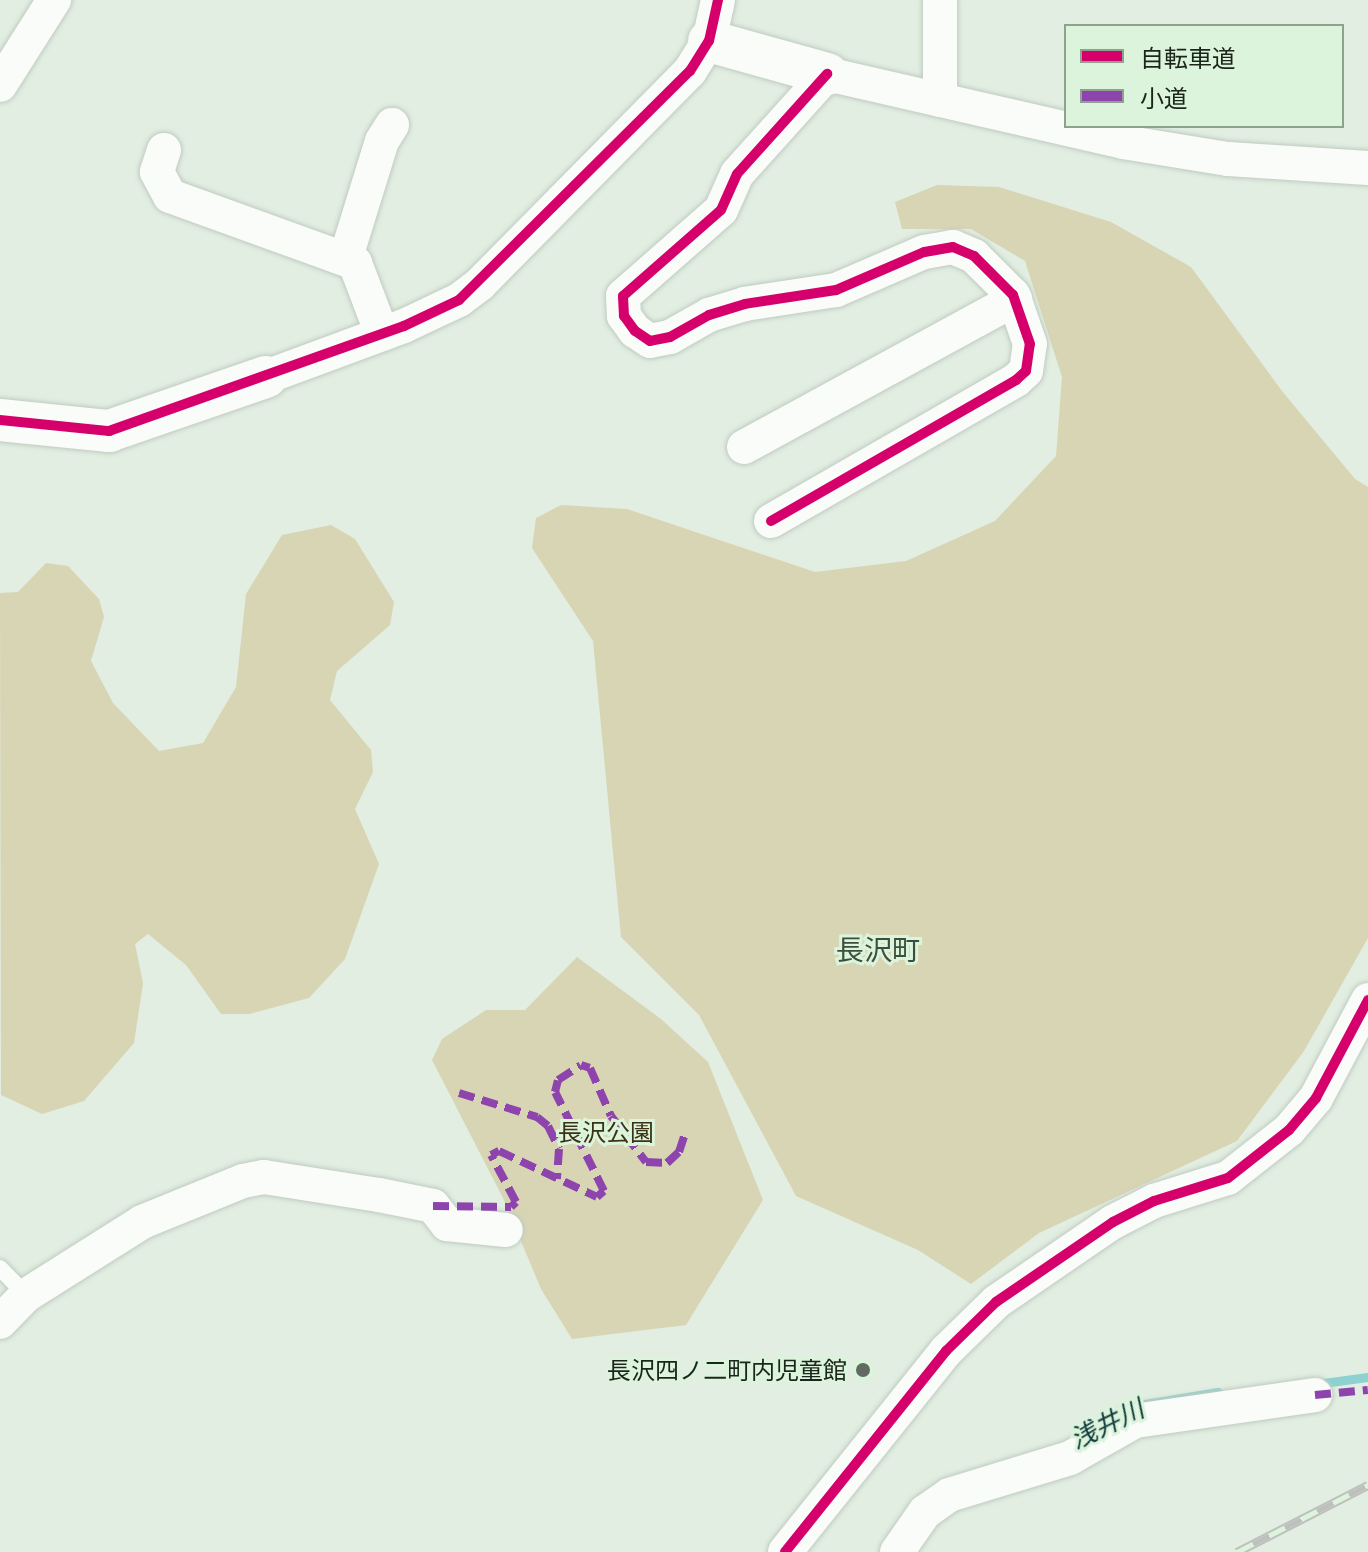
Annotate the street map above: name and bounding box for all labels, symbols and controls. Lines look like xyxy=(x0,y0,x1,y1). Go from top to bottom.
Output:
legend xyxy=(1064,24,1344,128)
text: 自転車道 xyxy=(1140,41,1236,74)
text: 小道 xyxy=(1140,81,1188,114)
district label: 長沢町 xyxy=(836,932,920,966)
park label: 長沢公園 xyxy=(558,1118,654,1146)
place label: 長沢四ノ二町内児童館 xyxy=(607,1356,847,1384)
marker: 長沢四ノ二町内児童館 xyxy=(854,1361,872,1379)
water label: 浅井川 xyxy=(1065,1393,1149,1455)

